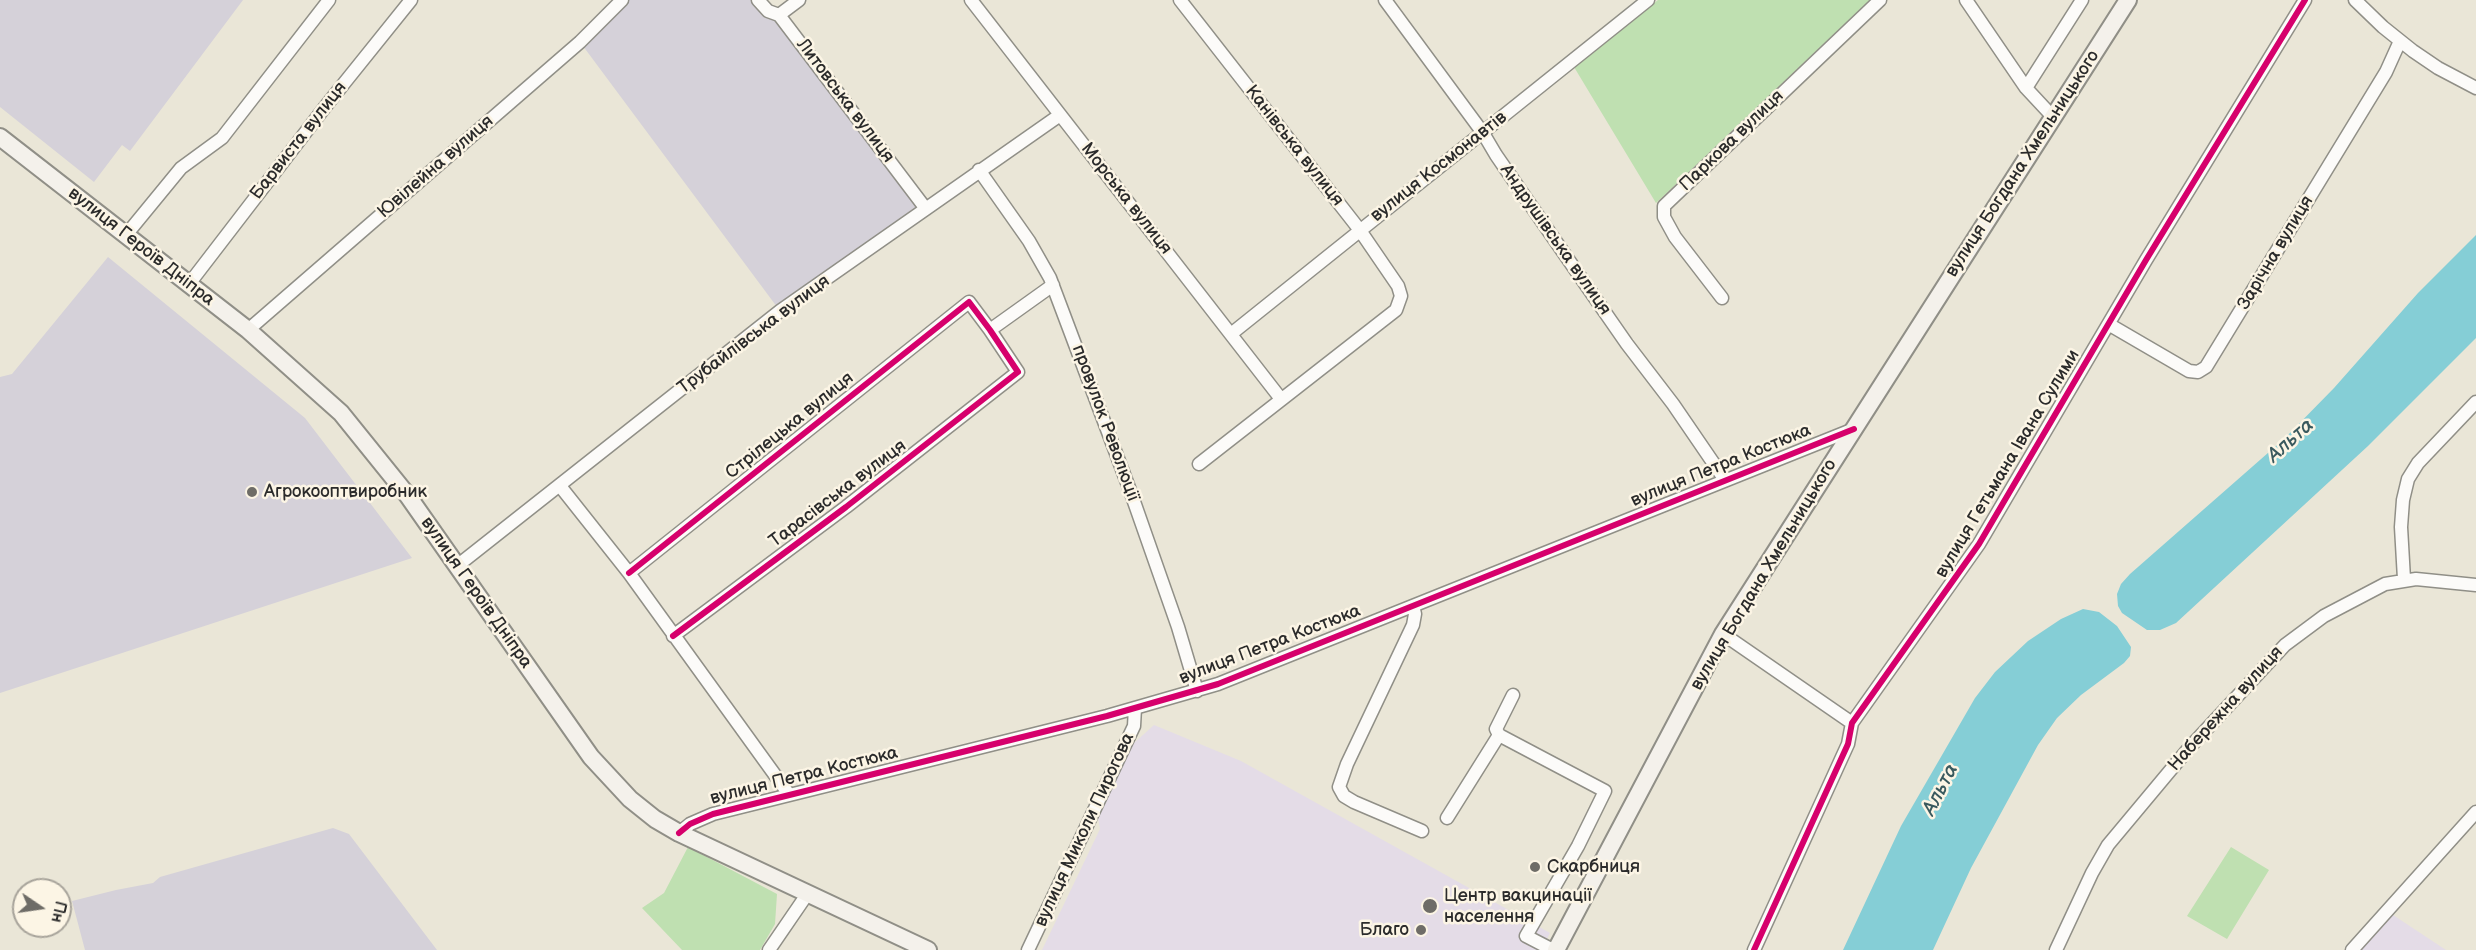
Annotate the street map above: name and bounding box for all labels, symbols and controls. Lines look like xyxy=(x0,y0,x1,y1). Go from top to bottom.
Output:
street label: Литовська вулиця xyxy=(791,35,899,167)
street label: вулиця Богдана Хмельницького xyxy=(1942,47,2104,281)
street label: Барвиста вулиця xyxy=(246,78,352,204)
street label: Канівська вулиця xyxy=(1240,81,1348,211)
street label: Паркова вулиця xyxy=(1675,86,1789,196)
street label: вулиця Космонавтів xyxy=(1367,107,1511,227)
street label: Ювілейна вулиця xyxy=(374,111,498,223)
street label: Морська вулиця xyxy=(1076,139,1176,259)
street label: Андрушівська вулиця xyxy=(1495,160,1615,320)
street label: вулиця Героїв Дніпра xyxy=(63,183,219,311)
street label: Зарічна вулиця xyxy=(2233,192,2319,314)
street label: Трубайлівська вулиця xyxy=(674,271,834,399)
street label: провулок Революції xyxy=(1067,342,1143,504)
street label: вулиця Гетьмана Івана Сулими xyxy=(1931,346,2085,582)
street label: Стрілецька вулиця xyxy=(722,368,858,484)
water label: Альта xyxy=(2263,414,2319,468)
street label: вулиця Петра Костюка xyxy=(1628,420,1814,512)
street label: Тарасівська вулиця xyxy=(765,436,911,552)
street label: вулиця Богдана Хмельницького xyxy=(1686,455,1842,695)
place label: Агрокооптвиробник xyxy=(264,481,427,503)
marker: Агрокооптвиробник xyxy=(245,485,259,499)
street label: вулиця Героїв Дніпра xyxy=(416,513,536,673)
street label: вулиця Петра Костюка xyxy=(1176,600,1364,690)
street label: Набережна вулиця xyxy=(2164,642,2288,776)
street label: вулиця Миколи Пирогова xyxy=(1031,730,1139,930)
street label: вулиця Петра Костюка xyxy=(708,742,900,810)
water label: Альта xyxy=(1918,760,1964,820)
place label: Скарбниця xyxy=(1547,856,1640,878)
marker: Скарбниця xyxy=(1528,860,1542,874)
north arrow xyxy=(12,878,72,938)
place label: Центр вакцинації населення xyxy=(1444,885,1592,928)
marker: Центр вакцинації населення xyxy=(1421,897,1439,915)
text: Пн xyxy=(46,899,70,924)
place label: Благо xyxy=(1360,919,1409,941)
marker: Благо xyxy=(1414,923,1428,937)

